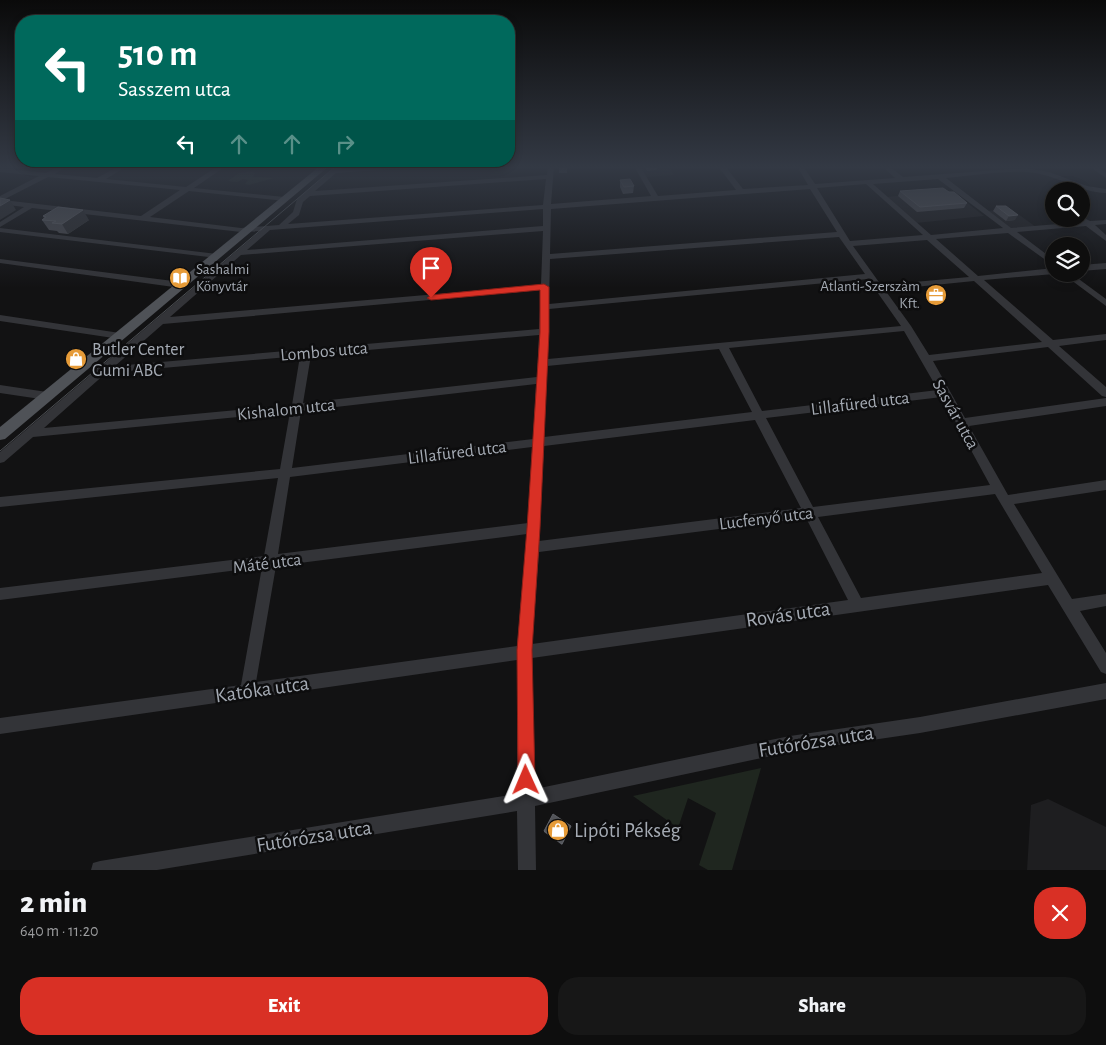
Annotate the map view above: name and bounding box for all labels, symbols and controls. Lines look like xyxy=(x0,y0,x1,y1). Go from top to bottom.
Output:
icon: left xyxy=(35,35,100,100)
text: 510 m xyxy=(118,37,198,72)
text: Sasszem utca xyxy=(118,78,231,100)
icon: left xyxy=(172,130,200,158)
icon: ahead xyxy=(225,130,253,158)
icon: ahead xyxy=(278,130,306,158)
icon: right xyxy=(331,130,359,158)
map controls xyxy=(1045,182,1090,282)
button: search xyxy=(1045,182,1090,227)
button: layers xyxy=(1045,237,1090,282)
pin xyxy=(410,247,452,298)
icon: arrive xyxy=(417,254,445,282)
place label: Sashalmi Könyvtár xyxy=(196,262,249,294)
library icon: Sashalmi Könyvtár xyxy=(168,266,192,290)
place label: Atlanti-Szerszàm Kft. xyxy=(820,279,920,311)
office icon: Atlanti-Szerszàm Kft. xyxy=(924,283,948,307)
street label: Lombos utca xyxy=(280,339,369,365)
place label: Butler Center Gumi ABC xyxy=(92,341,184,380)
shop icon: Butler Center Gumi ABC xyxy=(64,347,88,371)
street label: Sasvár utca xyxy=(929,376,982,453)
street label: Lillafüred utca xyxy=(810,389,911,419)
street label: Kishalom utca xyxy=(236,396,336,424)
street label: Lillafüred utca xyxy=(407,438,508,468)
street label: Lucfenyő utca xyxy=(718,504,814,534)
street label: Máté utca xyxy=(232,551,302,577)
street label: Rovás utca xyxy=(744,598,832,631)
street label: Katóka utca xyxy=(214,672,311,706)
street label: Futórózsa utca xyxy=(757,722,875,761)
position arrow xyxy=(499,753,551,805)
street label: Futórózsa utca xyxy=(255,817,373,856)
shop icon: Lipóti Pékség xyxy=(546,818,570,842)
place label: Lipóti Pékség xyxy=(574,820,682,841)
button: close xyxy=(1034,887,1086,939)
text: 2 min xyxy=(20,888,87,918)
text: 640 m · 11:20 xyxy=(20,923,98,939)
button: Exit xyxy=(20,977,548,1035)
button: Share xyxy=(558,977,1086,1035)

